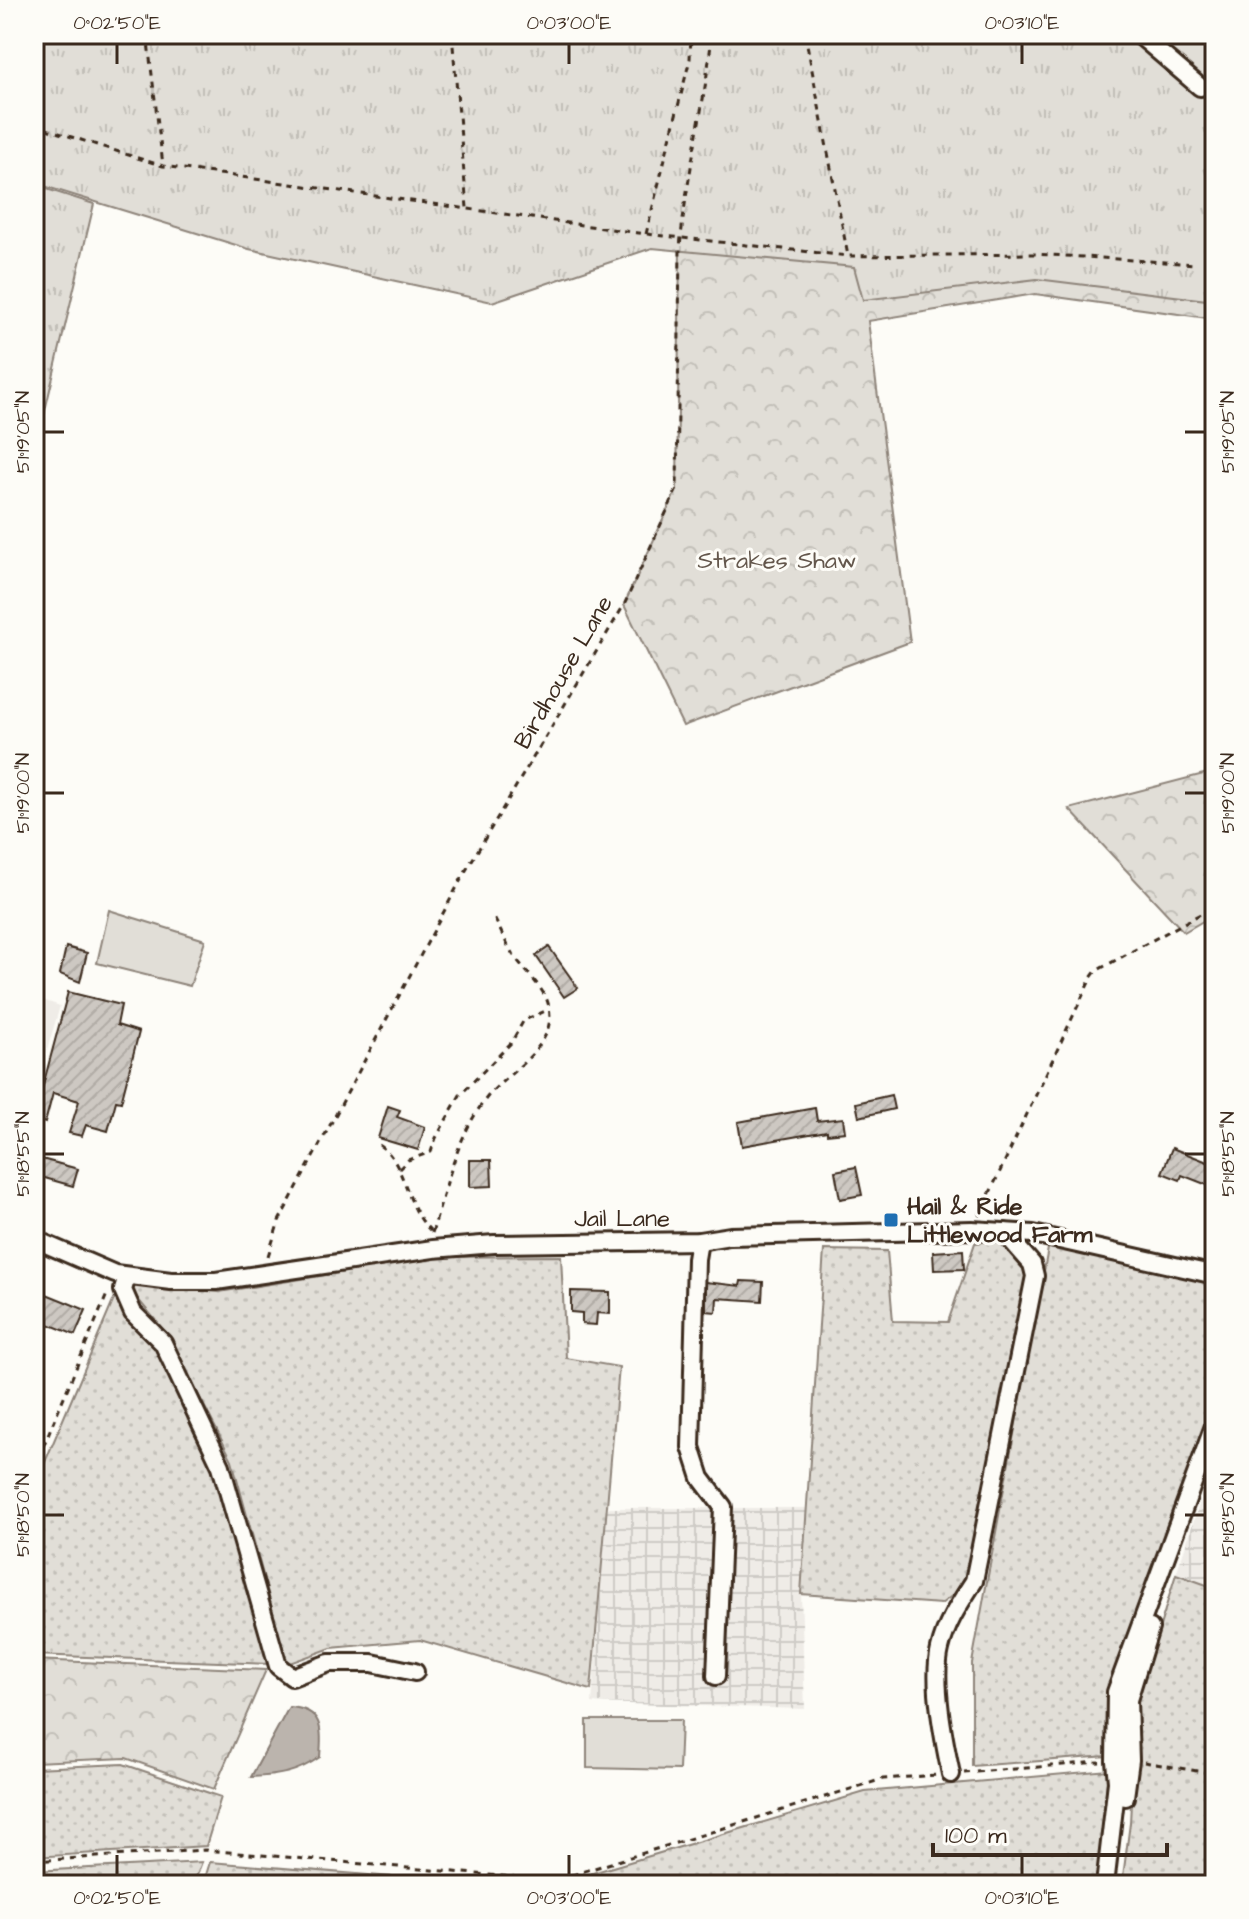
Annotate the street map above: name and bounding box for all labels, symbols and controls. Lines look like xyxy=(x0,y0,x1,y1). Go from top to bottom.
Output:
text: 0°02'50"E xyxy=(73,9,161,37)
text: 0°03'00"E xyxy=(527,9,612,37)
text: 0°03'10"E xyxy=(985,9,1060,37)
text: 51°19'05"N xyxy=(9,391,37,473)
text: 51°19'05"N xyxy=(1214,391,1242,473)
park label: Strakes Shaw xyxy=(698,544,856,578)
street label: Birdhouse Lane xyxy=(506,589,622,756)
text: 51°19'00"N xyxy=(9,753,37,833)
text: 51°19'00"N xyxy=(1214,753,1242,833)
text: 51°18'55"N xyxy=(9,1111,37,1197)
text: 51°18'55"N xyxy=(1214,1111,1242,1197)
place label: Hail & Ride Littlewood Farm xyxy=(907,1190,1093,1252)
street label: Jail Lane xyxy=(574,1202,670,1236)
marker: Hail & Ride Littlewood Farm xyxy=(882,1211,900,1229)
text: 51°18'50"N xyxy=(9,1473,37,1557)
text: 51°18'50"N xyxy=(1214,1473,1242,1557)
scale bar xyxy=(933,1807,1167,1857)
text: 100 m xyxy=(945,1819,1007,1853)
text: 0°02'50"E xyxy=(73,1884,161,1912)
text: 0°03'00"E xyxy=(527,1884,612,1912)
text: 0°03'10"E xyxy=(985,1884,1060,1912)

